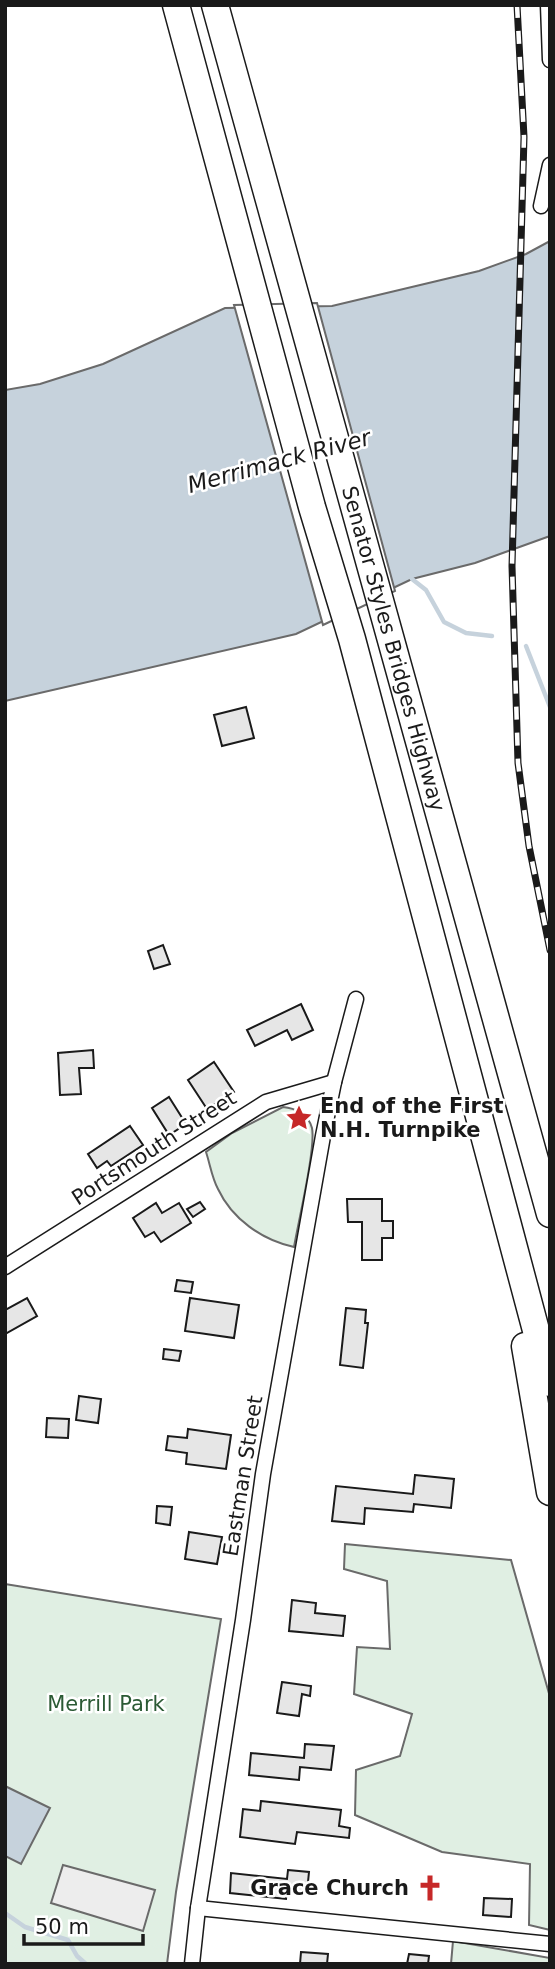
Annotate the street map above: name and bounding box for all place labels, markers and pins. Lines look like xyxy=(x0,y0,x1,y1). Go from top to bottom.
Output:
place label: End of the First N.H. Turnpike xyxy=(320,1094,504,1142)
place icon: End of the First N.H. Turnpike xyxy=(284,1103,314,1133)
church icon: Grace Church xyxy=(415,1873,445,1903)
place label: Grace Church xyxy=(250,1876,409,1900)

